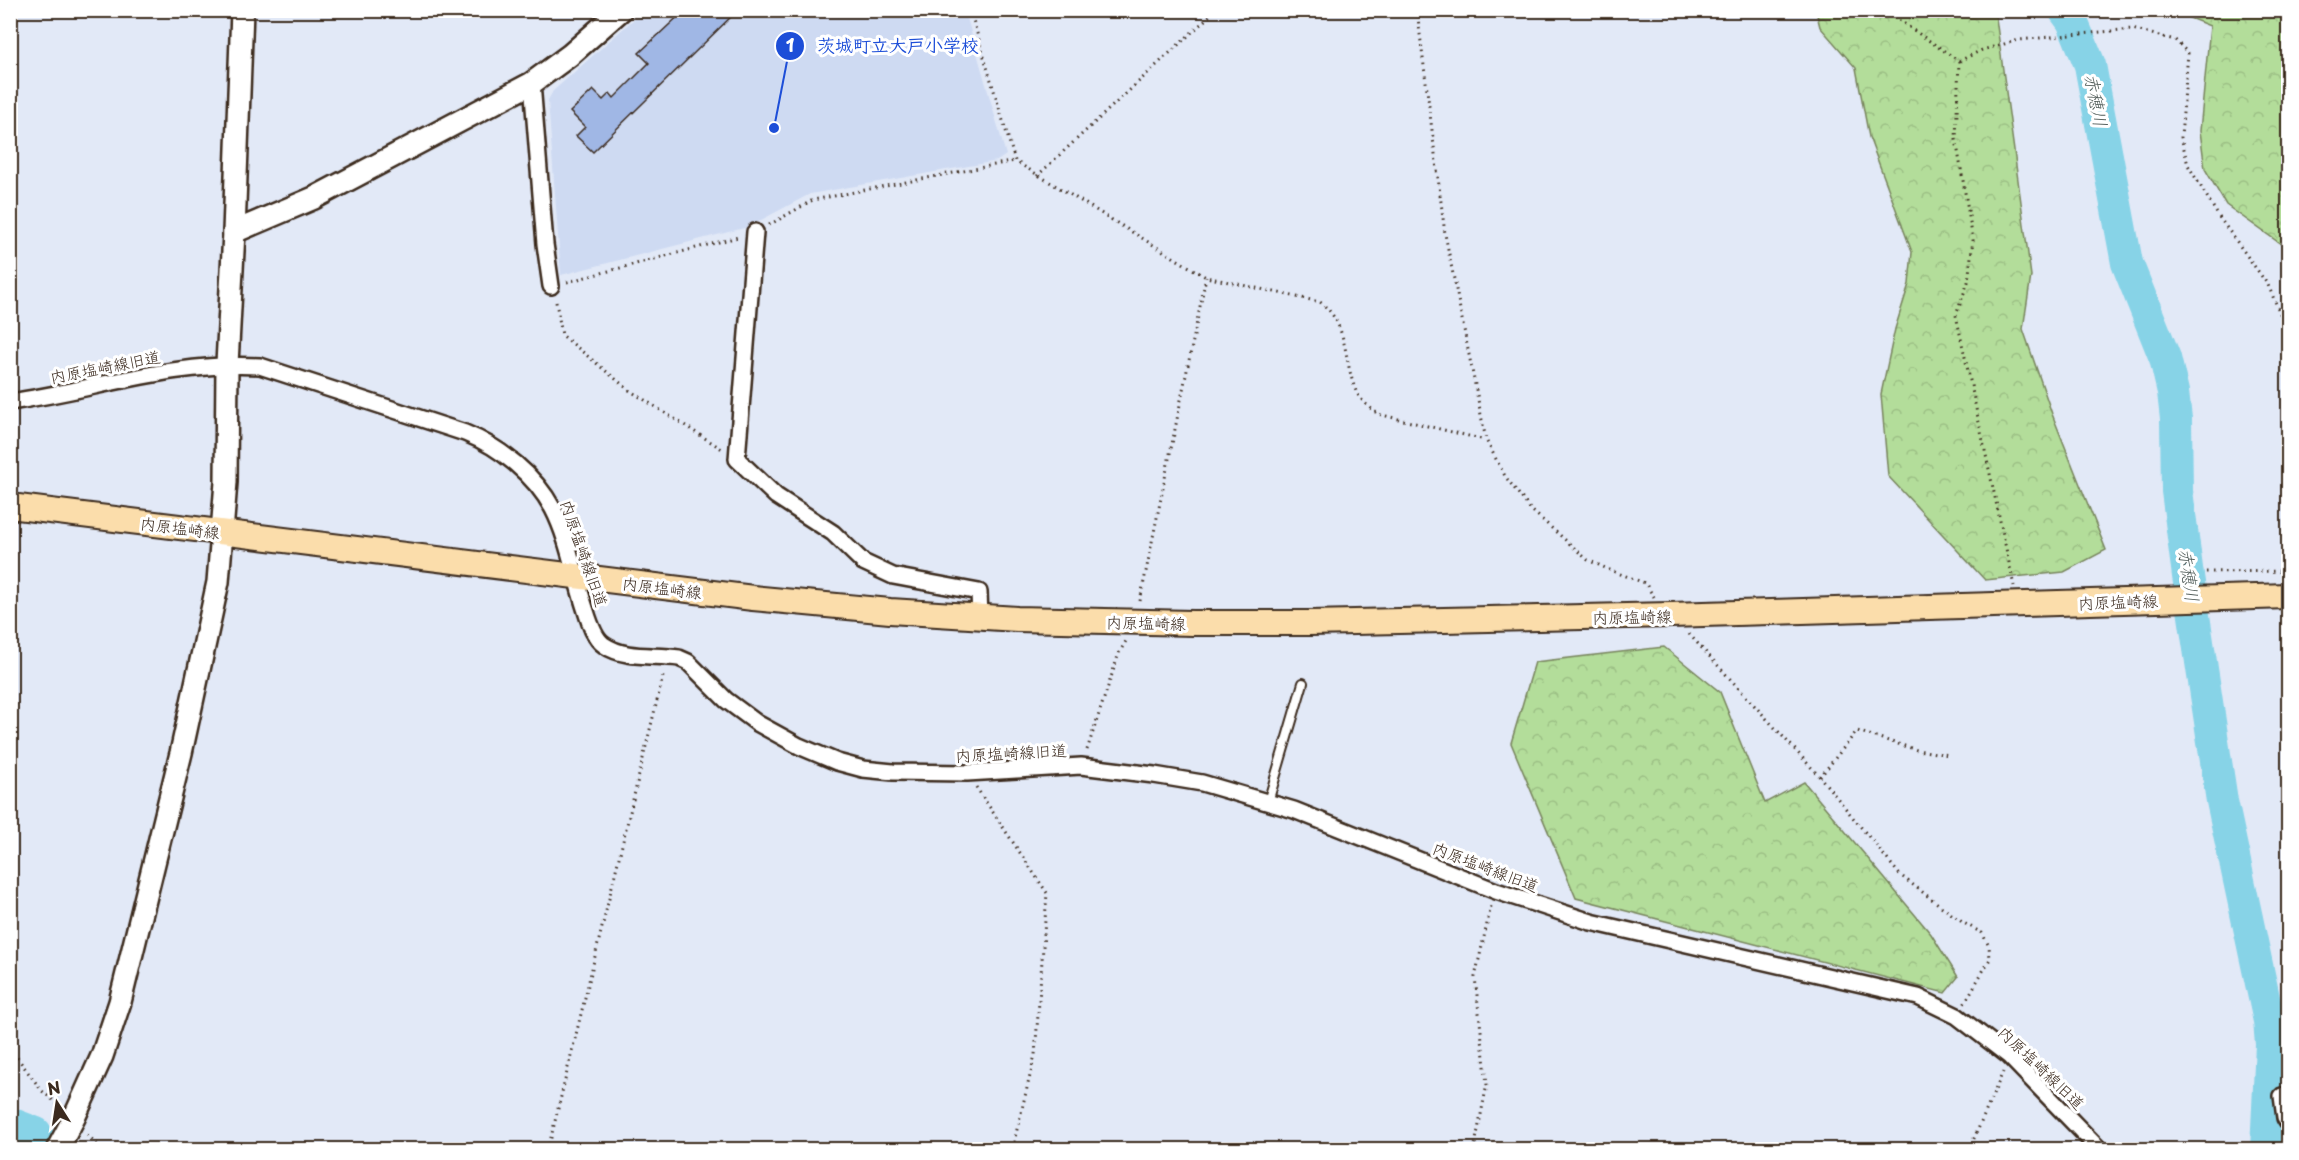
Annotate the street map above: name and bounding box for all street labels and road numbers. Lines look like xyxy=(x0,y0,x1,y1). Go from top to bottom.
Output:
street label: 内原塩崎線旧道 xyxy=(48,344,162,388)
street label: 内原塩崎線旧道 xyxy=(555,496,615,610)
street label: 内原塩崎線 xyxy=(139,510,221,544)
street label: 内原塩崎線 xyxy=(621,570,703,604)
street label: 内原塩崎線 xyxy=(2078,588,2158,614)
street label: 内原塩崎線 xyxy=(1592,603,1672,629)
street label: 内原塩崎線 xyxy=(1106,609,1186,635)
street label: 内原塩崎線旧道 xyxy=(954,737,1068,767)
street label: 内原塩崎線旧道 xyxy=(1429,835,1543,897)
street label: 内原塩崎線旧道 xyxy=(1993,1019,2091,1115)

